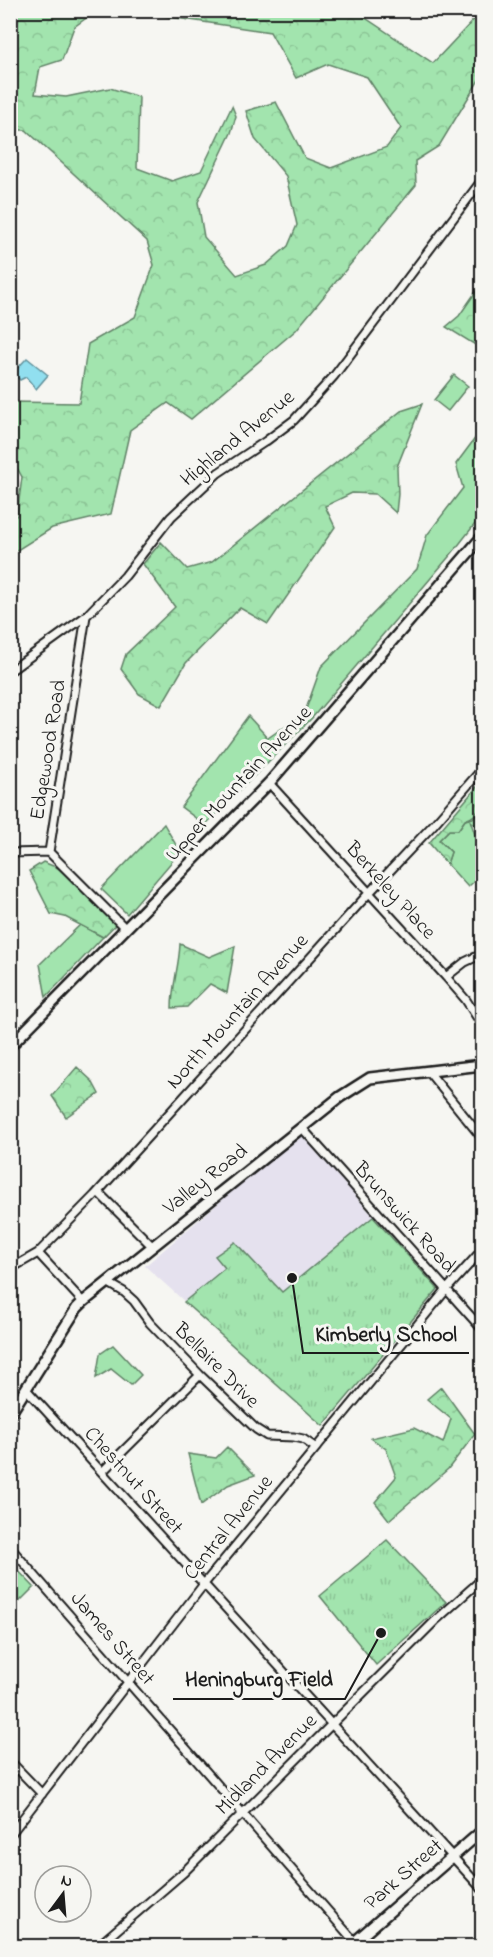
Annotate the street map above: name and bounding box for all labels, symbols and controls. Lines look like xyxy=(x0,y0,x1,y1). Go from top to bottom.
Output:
street label: Highland Avenue xyxy=(174,383,303,496)
street label: Edgewood Road xyxy=(23,678,77,823)
street label: Upper Mountain Avenue xyxy=(159,699,320,869)
street label: Berkeley Place xyxy=(336,835,443,949)
street label: North Mountain Avenue xyxy=(160,927,317,1097)
street label: Valley Road xyxy=(156,1137,256,1225)
street label: Brunswick Road xyxy=(345,1155,462,1280)
callout: Kimberly School xyxy=(303,1313,469,1353)
street label: Bellaire Drive xyxy=(166,1316,266,1416)
text: Kimberly School xyxy=(315,1320,457,1353)
street label: Chestnut Street xyxy=(76,1420,190,1542)
street label: Central Avenue xyxy=(177,1468,281,1587)
street label: James Street xyxy=(63,1585,161,1693)
callout: Heningburg Field xyxy=(173,1659,345,1699)
text: Heningburg Field xyxy=(185,1665,334,1698)
street label: Midland Avenue xyxy=(209,1707,325,1823)
street label: Park Street xyxy=(358,1832,450,1918)
north arrow xyxy=(33,1864,93,1924)
text: N xyxy=(58,1868,75,1895)

